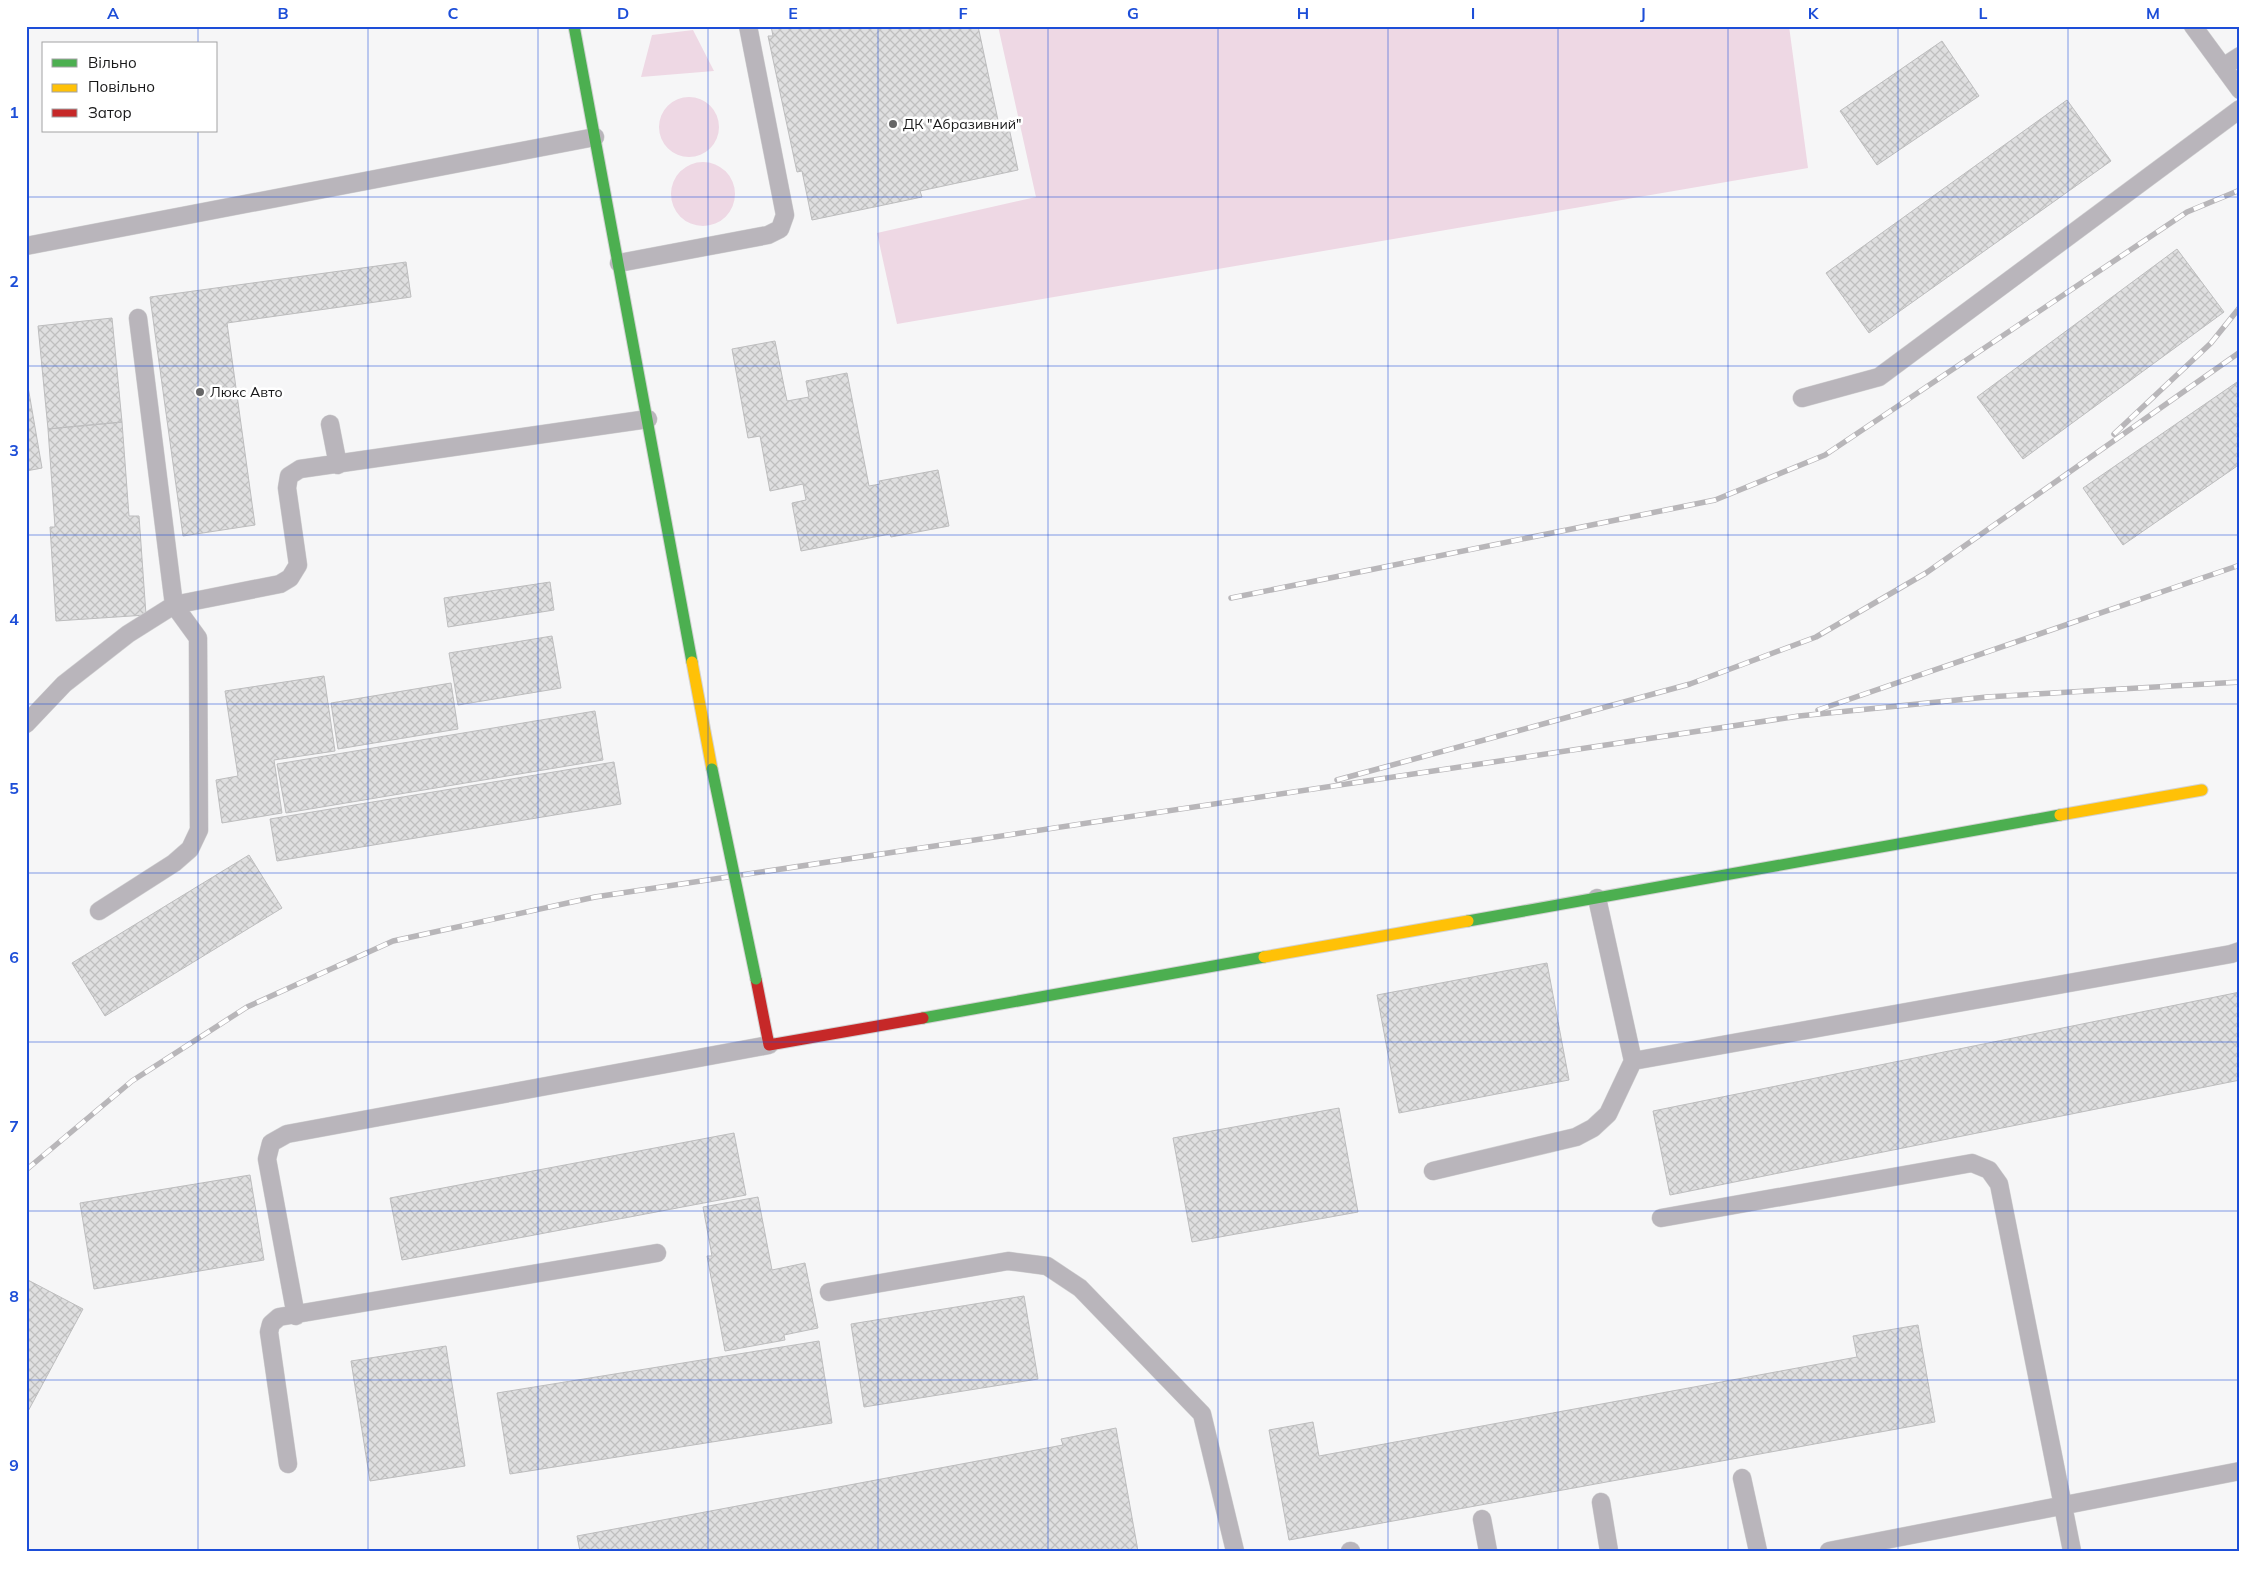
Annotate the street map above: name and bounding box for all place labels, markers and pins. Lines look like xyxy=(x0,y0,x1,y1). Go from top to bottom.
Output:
place label: ДК "Абразивний" xyxy=(903,115,1022,133)
marker: ДК "Абразивний" xyxy=(887,118,899,130)
place label: Люкс Авто xyxy=(210,383,283,401)
marker: Люкс Авто xyxy=(194,386,206,398)

